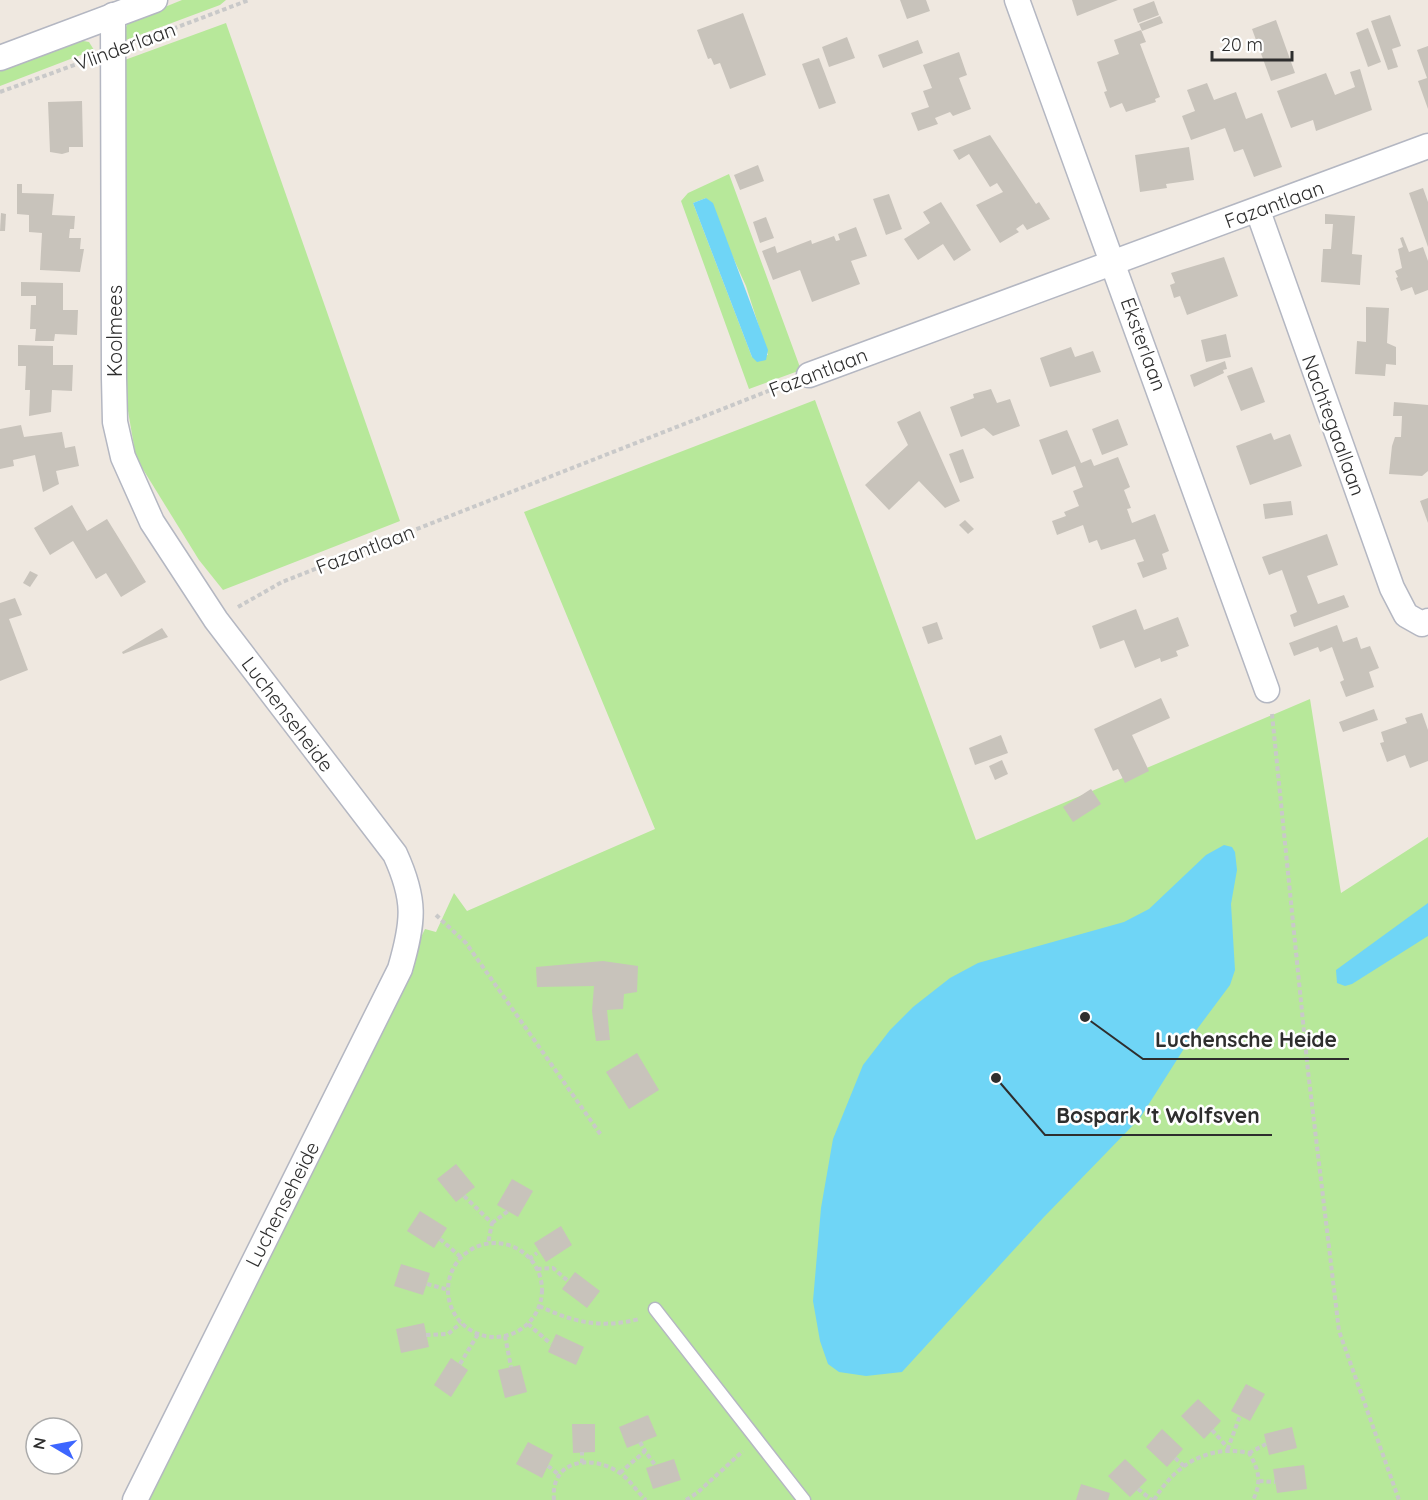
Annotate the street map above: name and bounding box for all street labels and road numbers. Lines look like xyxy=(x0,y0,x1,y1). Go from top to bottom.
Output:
street label: Vlinderlaan xyxy=(71,16,179,76)
street label: Fazantlaan xyxy=(1221,175,1327,233)
street label: Koolmees xyxy=(102,285,127,377)
street label: Eksterlaan xyxy=(1116,294,1172,394)
street label: Fazantlaan xyxy=(765,342,871,402)
street label: Nachtegaallaan xyxy=(1297,351,1371,499)
street label: Fazantlaan xyxy=(312,519,418,579)
street label: Luchenseheide xyxy=(237,652,339,776)
street label: Luchenseheide xyxy=(240,1137,324,1271)

